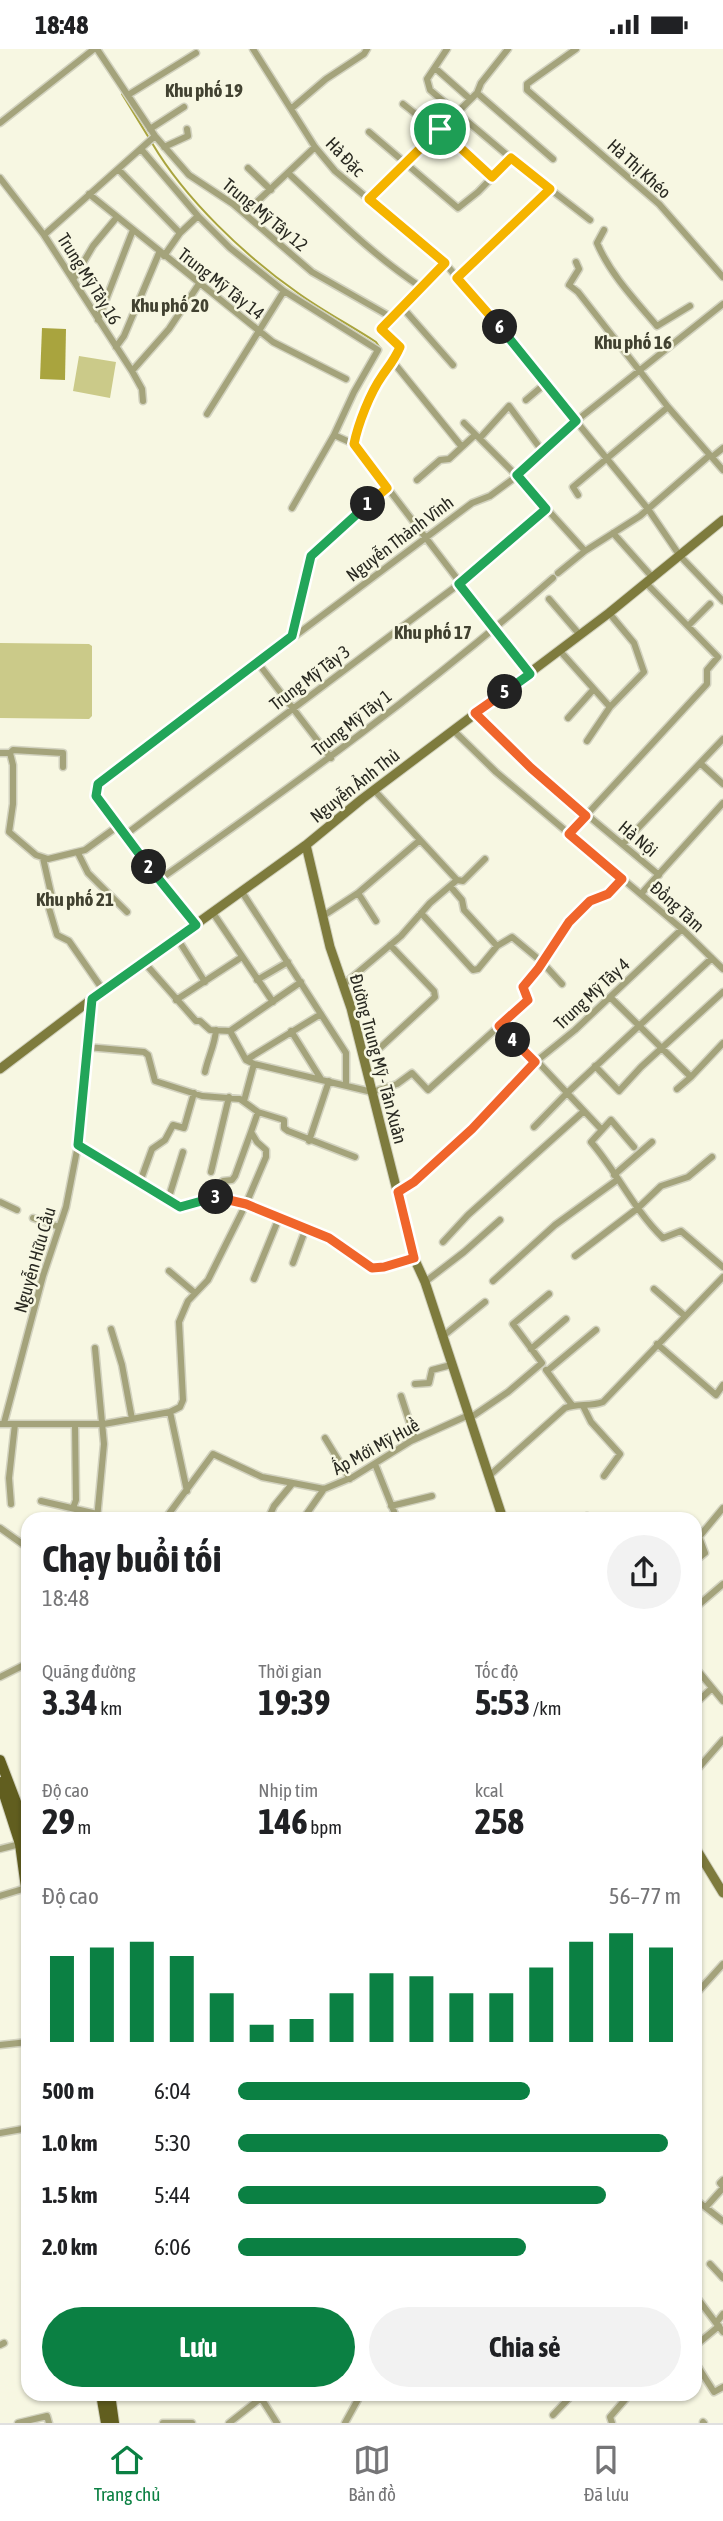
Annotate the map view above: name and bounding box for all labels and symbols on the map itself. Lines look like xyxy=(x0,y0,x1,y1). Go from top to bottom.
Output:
district label: Khu phố 19 xyxy=(165,79,243,101)
pin xyxy=(410,99,470,159)
street label: Hà Đặc xyxy=(322,133,369,181)
street label: Hà Thị Khéo xyxy=(603,135,675,203)
street label: Trung Mỹ Tây 12 xyxy=(218,174,312,255)
street label: Trung Mỹ Tây 16 xyxy=(53,229,126,328)
street label: Trung Mỹ Tây 14 xyxy=(174,243,269,324)
district label: Khu phố 20 xyxy=(131,294,209,316)
pin: 6 xyxy=(482,309,518,345)
district label: Khu phố 16 xyxy=(594,331,672,353)
pin: 1 xyxy=(350,487,386,521)
street label: Nguyễn Thành Vĩnh xyxy=(342,492,457,586)
district label: Khu phố 17 xyxy=(394,621,472,643)
street label: Trung Mỹ Tây 3 xyxy=(265,641,354,715)
pin: 5 xyxy=(488,675,522,709)
street label: Trung Mỹ Tây 1 xyxy=(308,685,396,760)
street label: Nguyễn Ảnh Thủ xyxy=(306,744,403,827)
street label: Hà Nội xyxy=(615,816,662,861)
pin: 2 xyxy=(132,849,166,885)
street label: Đồng Tâm xyxy=(646,876,709,936)
district label: Khu phố 21 xyxy=(36,888,114,910)
street label: Trung Mỹ Tây 4 xyxy=(550,954,634,1034)
street label: Đường Trung Mỹ - Tân Xuân xyxy=(346,972,411,1146)
pin: 4 xyxy=(496,1023,530,1058)
pin: 3 xyxy=(198,1179,234,1215)
street label: Nguyễn Hữu Cầu xyxy=(8,1204,60,1315)
street label: Ấp Mới Mỹ Huề xyxy=(328,1412,423,1479)

